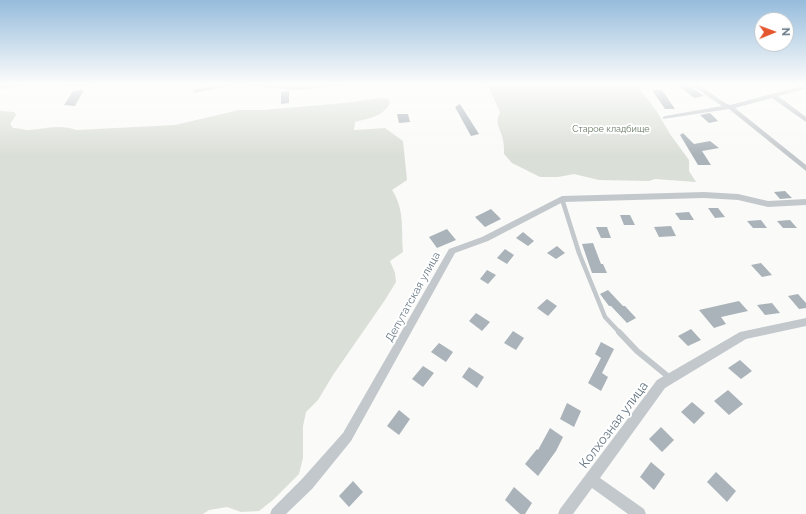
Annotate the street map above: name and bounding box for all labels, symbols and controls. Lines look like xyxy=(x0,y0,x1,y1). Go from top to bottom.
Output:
north arrow xyxy=(754,12,794,52)
text: N xyxy=(779,27,792,36)
park label: Старое кладбище xyxy=(572,124,650,134)
street label: Депутатская улица xyxy=(383,250,443,344)
street label: Колхозная улица xyxy=(576,378,652,472)

